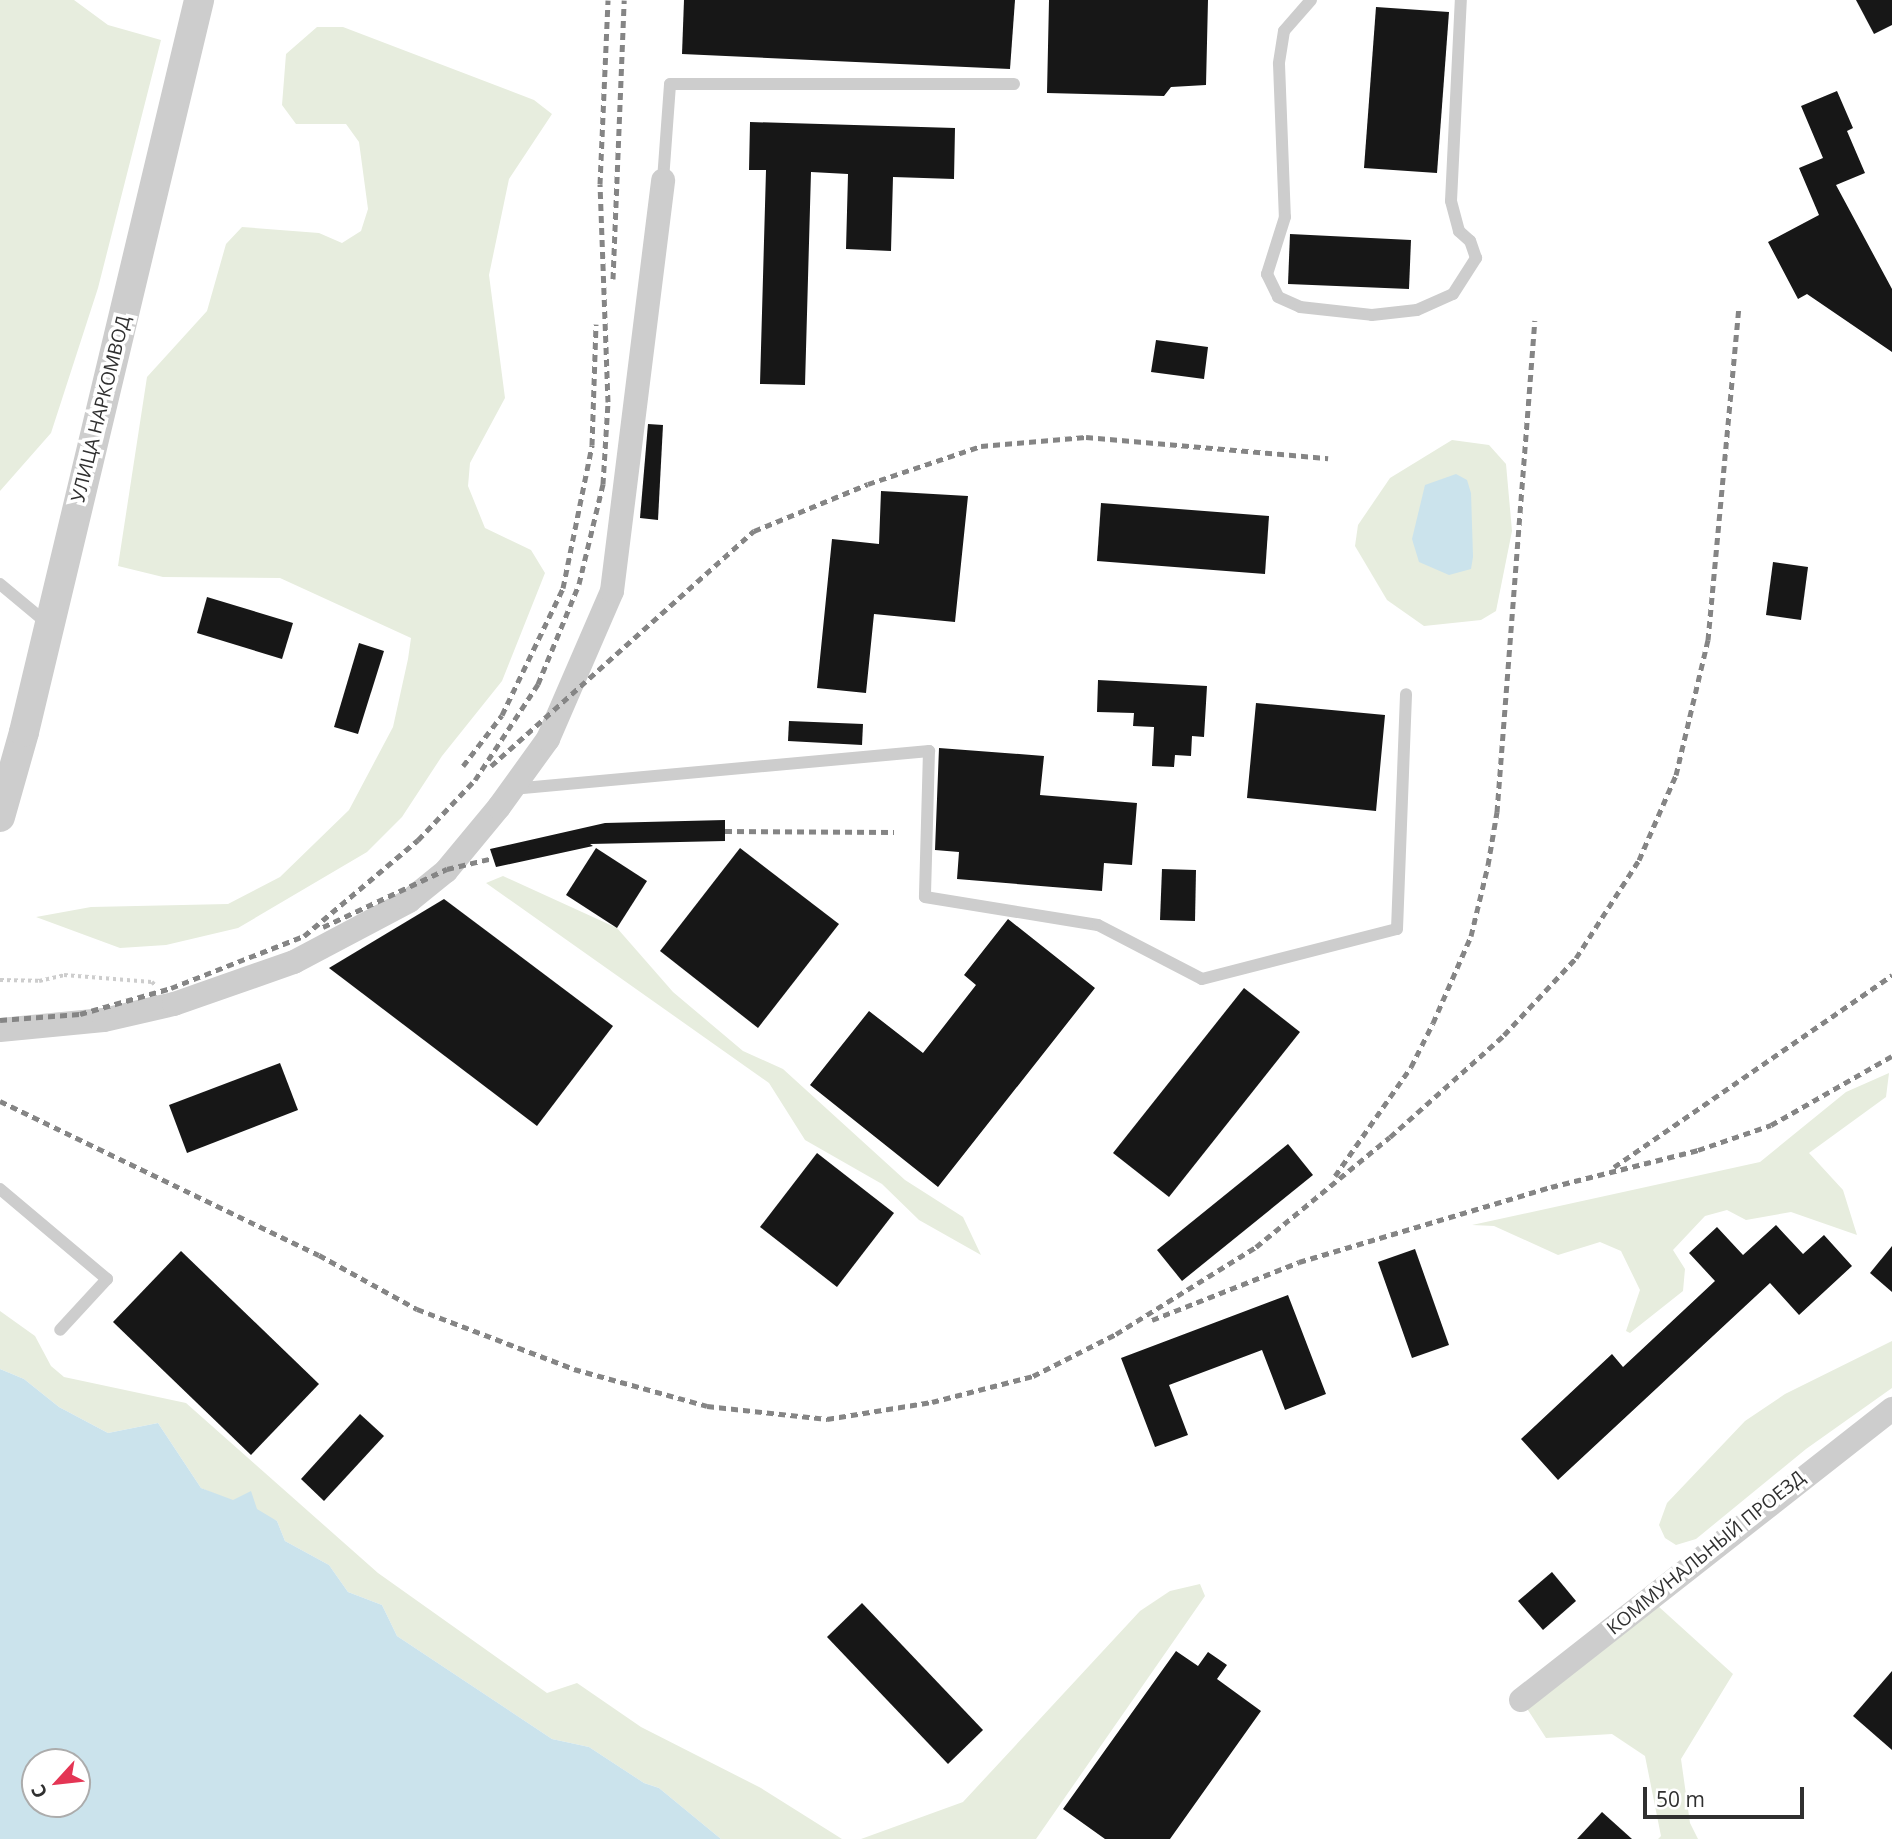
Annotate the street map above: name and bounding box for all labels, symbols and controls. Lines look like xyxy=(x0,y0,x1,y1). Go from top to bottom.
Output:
street label: УЛИЦА НАРКОМВОД xyxy=(67,313,135,505)
street label: КОММУНАЛЬНЫЙ ПРОЕЗД xyxy=(1603,1466,1809,1640)
north arrow xyxy=(21,1748,91,1818)
scale bar xyxy=(1647,1772,1808,1816)
text: С xyxy=(25,1780,53,1803)
text: 50 m xyxy=(1656,1785,1705,1813)

